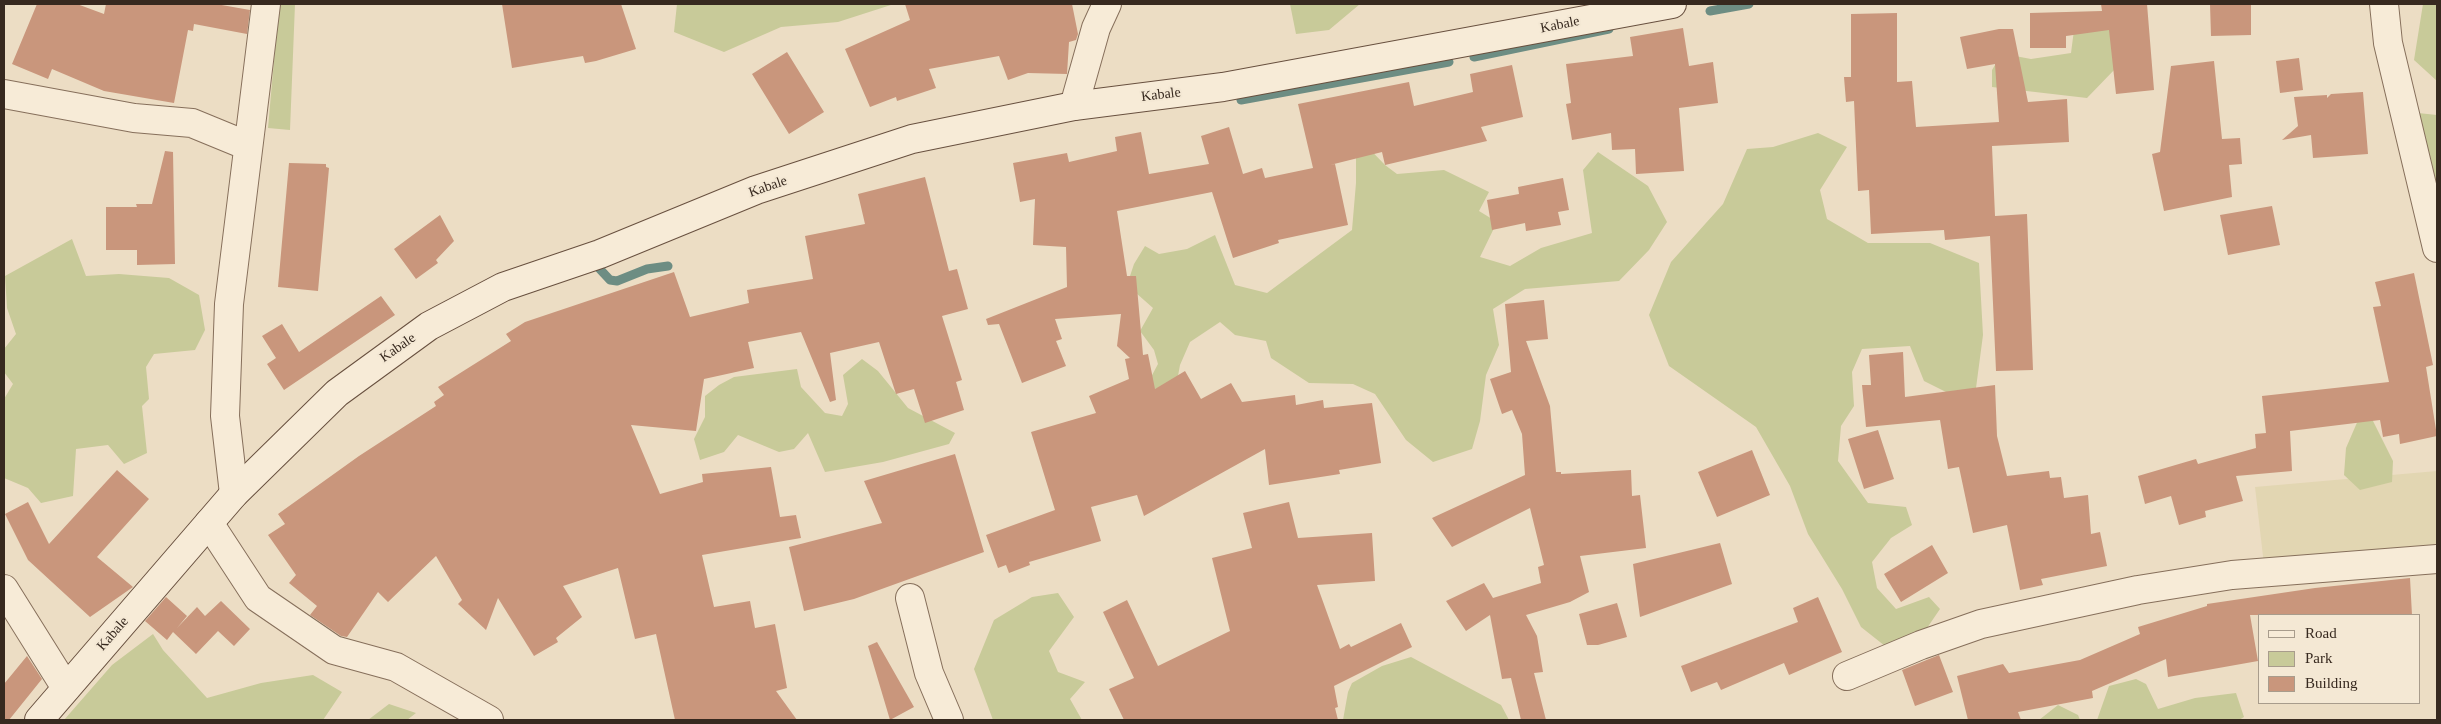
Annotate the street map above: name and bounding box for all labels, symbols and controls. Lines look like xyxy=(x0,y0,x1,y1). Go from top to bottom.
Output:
street label: Kabale xyxy=(1539,13,1581,37)
street label: Kabale xyxy=(1140,84,1182,106)
street label: Kabale xyxy=(747,173,789,201)
street label: Kabale xyxy=(377,330,419,366)
street label: Kabale xyxy=(94,614,132,654)
legend xyxy=(2258,614,2421,704)
text: Road xyxy=(2305,625,2337,641)
text: Park xyxy=(2305,650,2333,666)
text: Building xyxy=(2305,675,2358,691)

